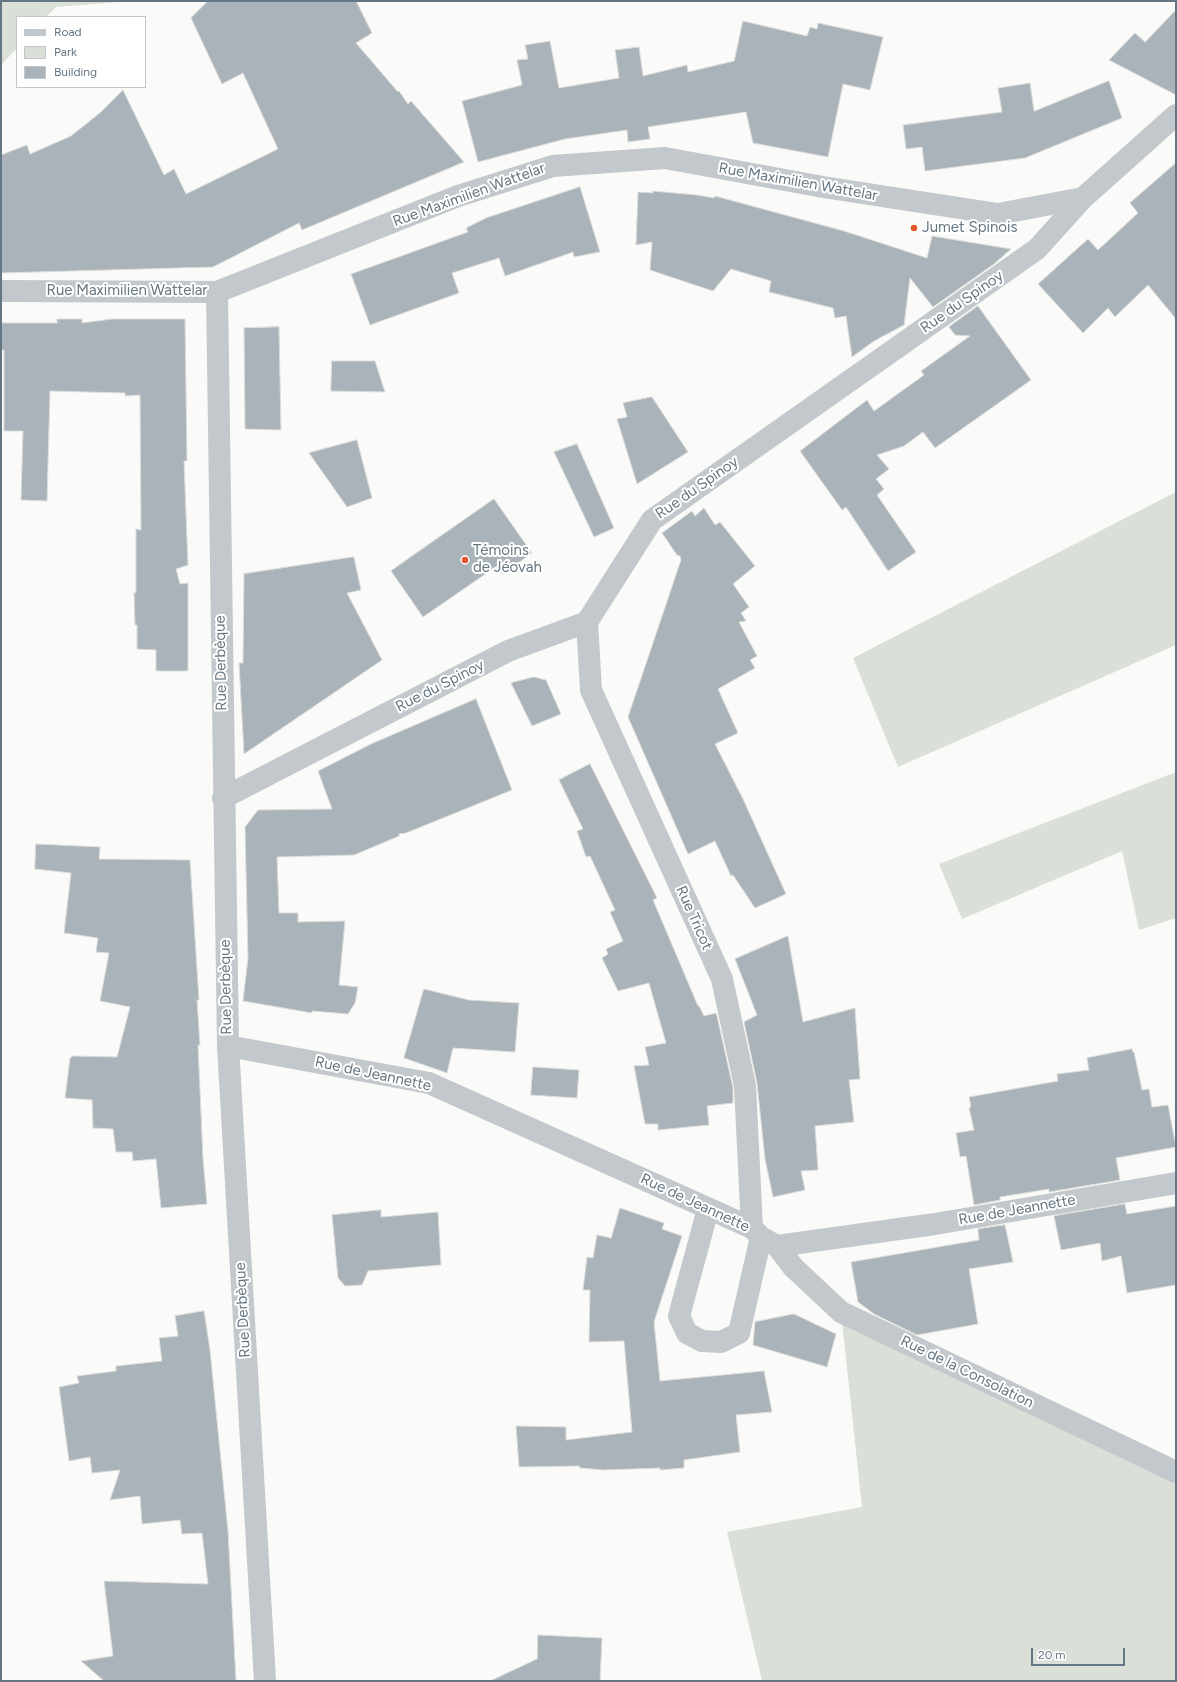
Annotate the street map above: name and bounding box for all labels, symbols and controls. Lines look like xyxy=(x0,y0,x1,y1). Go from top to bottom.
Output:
legend xyxy=(16,16,146,88)
text: Road xyxy=(54,25,82,39)
text: Park xyxy=(54,45,77,59)
text: Building xyxy=(54,65,97,79)
street label: Rue Maximilien Wattelar xyxy=(390,159,548,231)
street label: Rue Maximilien Wattelar xyxy=(717,159,879,205)
place label: Jumet Spinois xyxy=(922,219,1018,237)
marker: Jumet Spinois xyxy=(909,223,919,233)
street label: Rue du Spinoy xyxy=(917,267,1007,337)
street label: Rue Maximilien Wattelar xyxy=(47,282,207,300)
street label: Rue du Spinoy xyxy=(652,453,742,523)
place label: Témoins de Jéovah xyxy=(473,542,542,577)
marker: Témoins de Jéovah xyxy=(460,555,470,565)
street label: Rue Derbèque xyxy=(211,615,231,711)
street label: Rue du Spinoy xyxy=(393,656,487,716)
street label: Rue Tricot xyxy=(672,883,716,953)
street label: Rue Derbèque xyxy=(216,939,236,1035)
street label: Rue de Jeannette xyxy=(313,1053,433,1095)
street label: Rue de Jeannette xyxy=(638,1170,752,1236)
street label: Rue de Jeannette xyxy=(957,1191,1077,1229)
street label: Rue Derbèque xyxy=(232,1262,254,1358)
street label: Rue de la Consolation xyxy=(898,1332,1036,1412)
scale bar xyxy=(1033,1640,1127,1666)
text: 20 m xyxy=(1038,1648,1066,1662)

